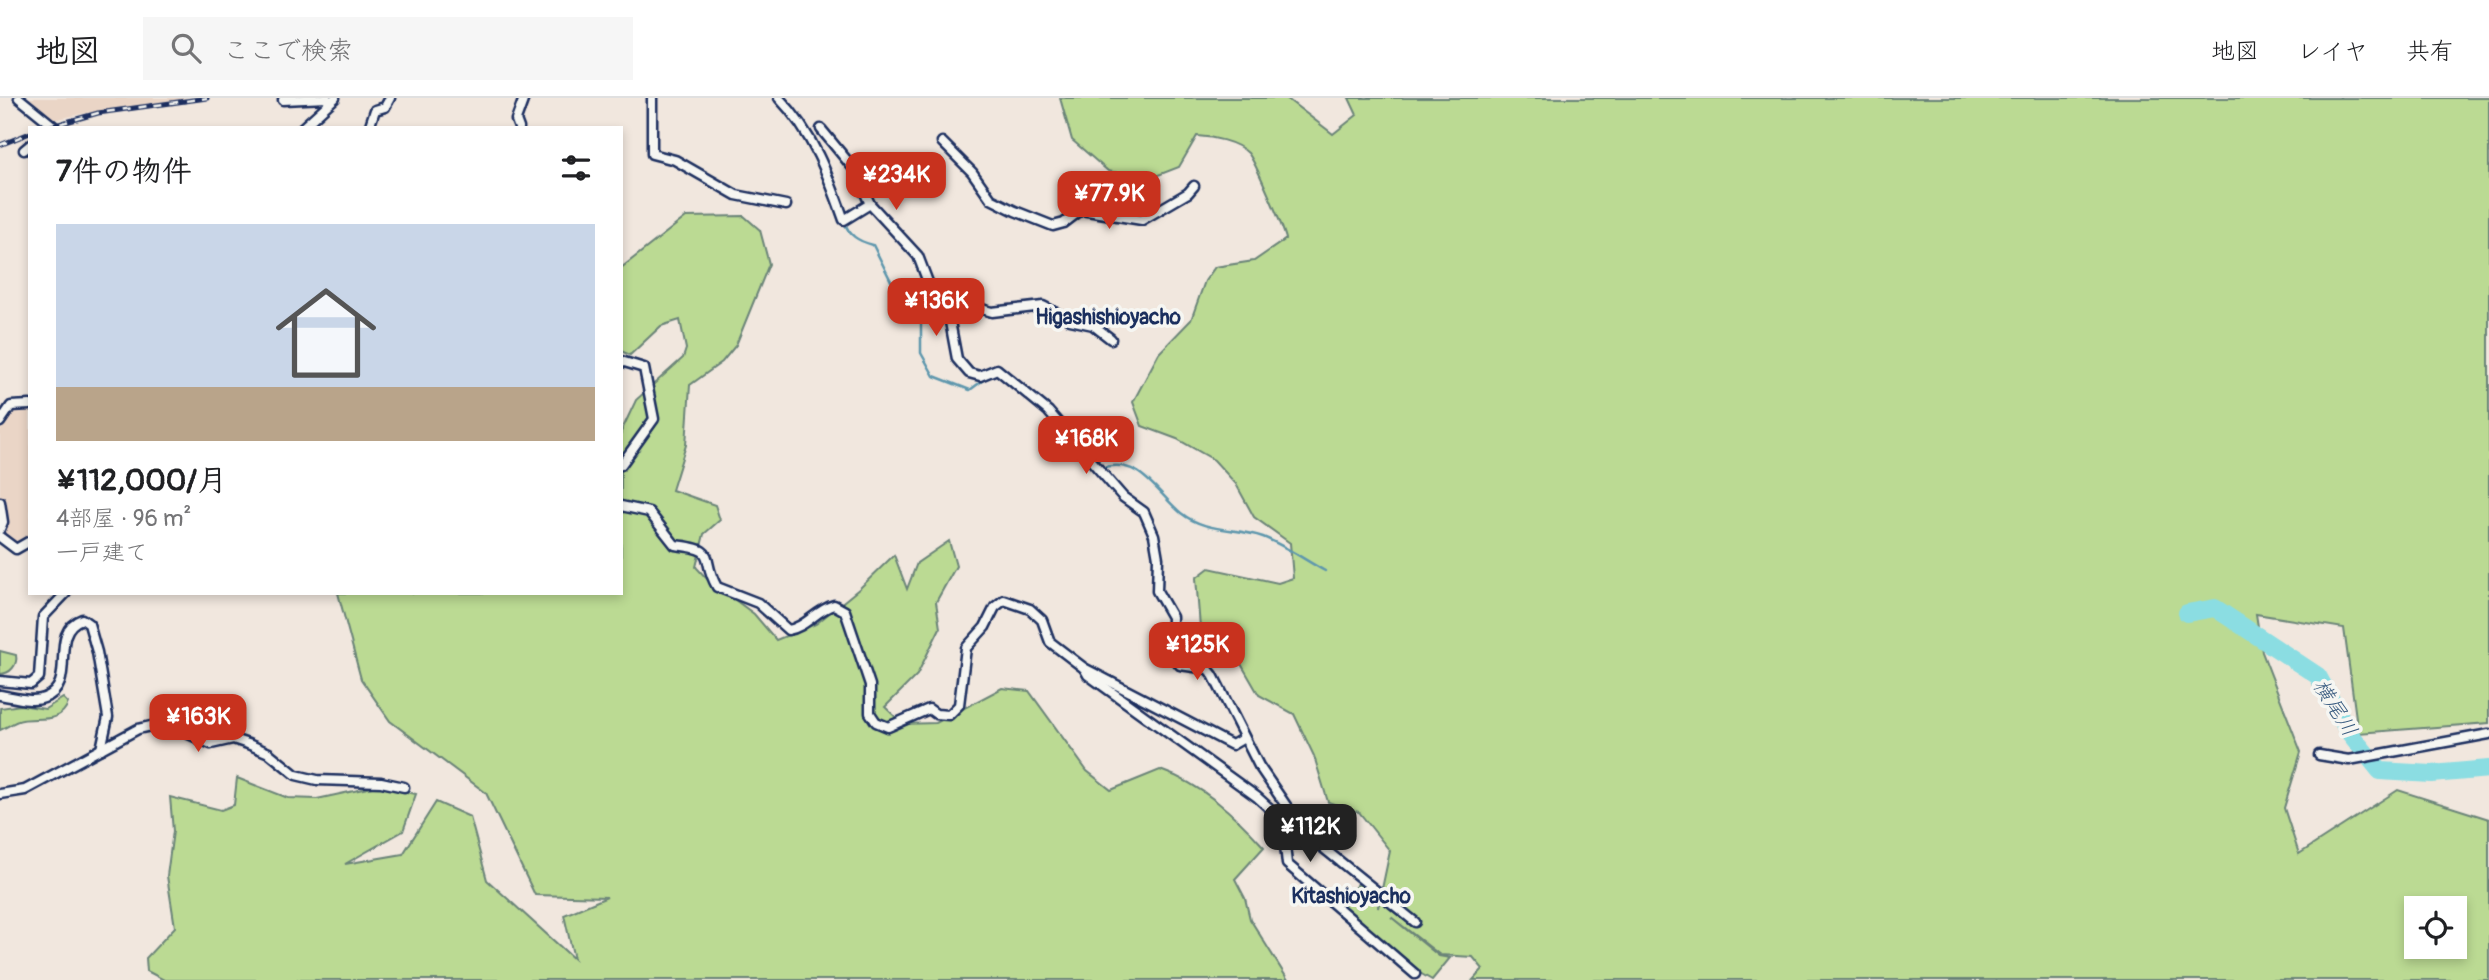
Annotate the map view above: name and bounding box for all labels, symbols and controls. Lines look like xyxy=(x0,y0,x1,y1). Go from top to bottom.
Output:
search box xyxy=(143,17,633,80)
icon: search xyxy=(167,29,205,67)
text: 地図 xyxy=(35,31,101,72)
text: ここで検索 xyxy=(223,35,353,67)
text: 地図 xyxy=(2211,37,2259,66)
text: レイヤ xyxy=(2297,37,2368,66)
text: 共有 xyxy=(2406,37,2454,66)
icon: filters xyxy=(557,149,595,187)
pin: ¥234K xyxy=(847,152,945,212)
text: 7件の物件 xyxy=(56,153,192,190)
text: ¥234K xyxy=(862,160,930,189)
pin: ¥77.9K xyxy=(1052,172,1166,231)
text: ¥77.9K xyxy=(1073,179,1145,208)
icon: home xyxy=(263,270,389,396)
pin: ¥136K xyxy=(887,278,985,338)
text: ¥136K xyxy=(903,286,969,315)
district label: Higashishioyacho xyxy=(1035,304,1181,331)
pin: ¥168K xyxy=(1037,416,1135,476)
text: ¥168K xyxy=(1054,424,1118,453)
text: ¥112,000/月 xyxy=(56,462,227,499)
text: 4部屋 · 96 m² xyxy=(56,504,191,533)
text: 一戸建て xyxy=(56,538,148,567)
pin: ¥125K xyxy=(1148,622,1246,682)
text: ¥125K xyxy=(1165,630,1229,659)
water label: 横尾川 xyxy=(2307,674,2363,742)
pin: ¥163K xyxy=(149,694,247,754)
text: ¥163K xyxy=(165,702,231,731)
pin: ¥112K xyxy=(1261,804,1359,864)
text: ¥112K xyxy=(1280,812,1340,841)
district label: Kitashioyacho xyxy=(1291,883,1412,910)
map controls xyxy=(2404,896,2467,959)
button: locate xyxy=(2404,896,2467,959)

